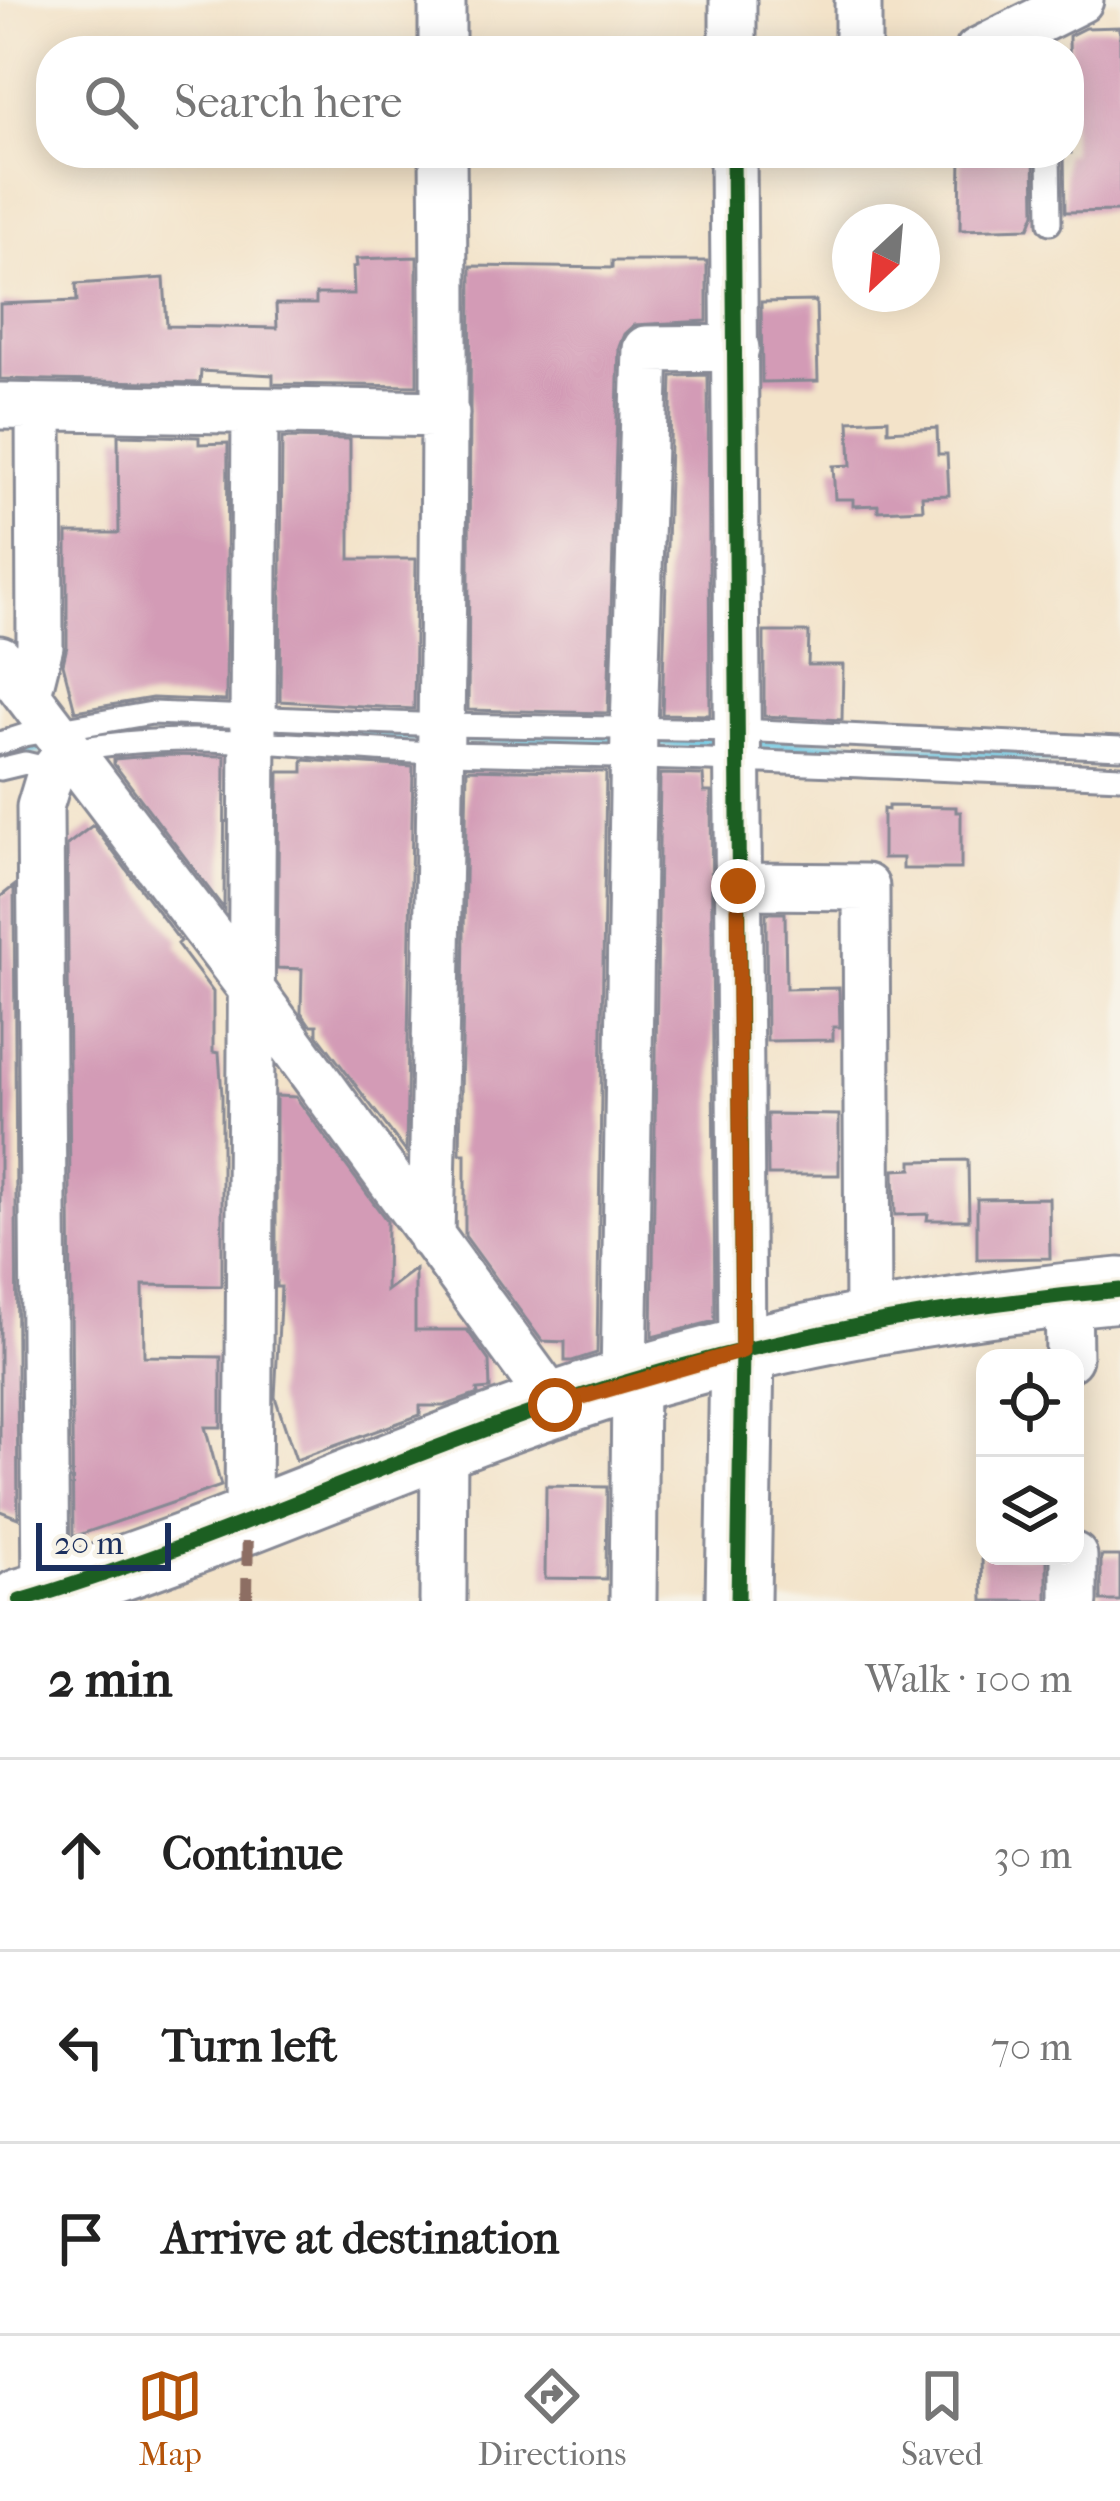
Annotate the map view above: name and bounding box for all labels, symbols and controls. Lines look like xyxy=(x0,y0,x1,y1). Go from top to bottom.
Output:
search box xyxy=(36,36,1084,168)
icon: search xyxy=(78,69,144,135)
text: Search here xyxy=(174,76,402,129)
north arrow xyxy=(832,204,940,312)
route end xyxy=(711,859,765,913)
map controls xyxy=(976,1349,1084,1565)
button: locate xyxy=(976,1349,1084,1457)
route start xyxy=(528,1378,582,1432)
button: layers xyxy=(976,1457,1084,1565)
scale bar xyxy=(36,1517,171,1570)
text: 20 m xyxy=(54,1524,124,1563)
text: 2 min xyxy=(48,1649,172,1709)
text: Walk · 100 m xyxy=(865,1656,1072,1702)
icon: ahead xyxy=(48,1822,114,1888)
text: Continue xyxy=(162,1828,343,1881)
text: 30 m xyxy=(994,1832,1072,1878)
icon: left xyxy=(48,2014,114,2080)
text: Turn left xyxy=(162,2020,337,2073)
text: 70 m xyxy=(991,2024,1072,2070)
icon: arrive xyxy=(48,2206,114,2272)
text: Arrive at destination xyxy=(162,2212,559,2265)
tab: Map xyxy=(137,2363,203,2474)
tab: Directions xyxy=(478,2363,626,2474)
tab: Saved xyxy=(901,2363,983,2474)

